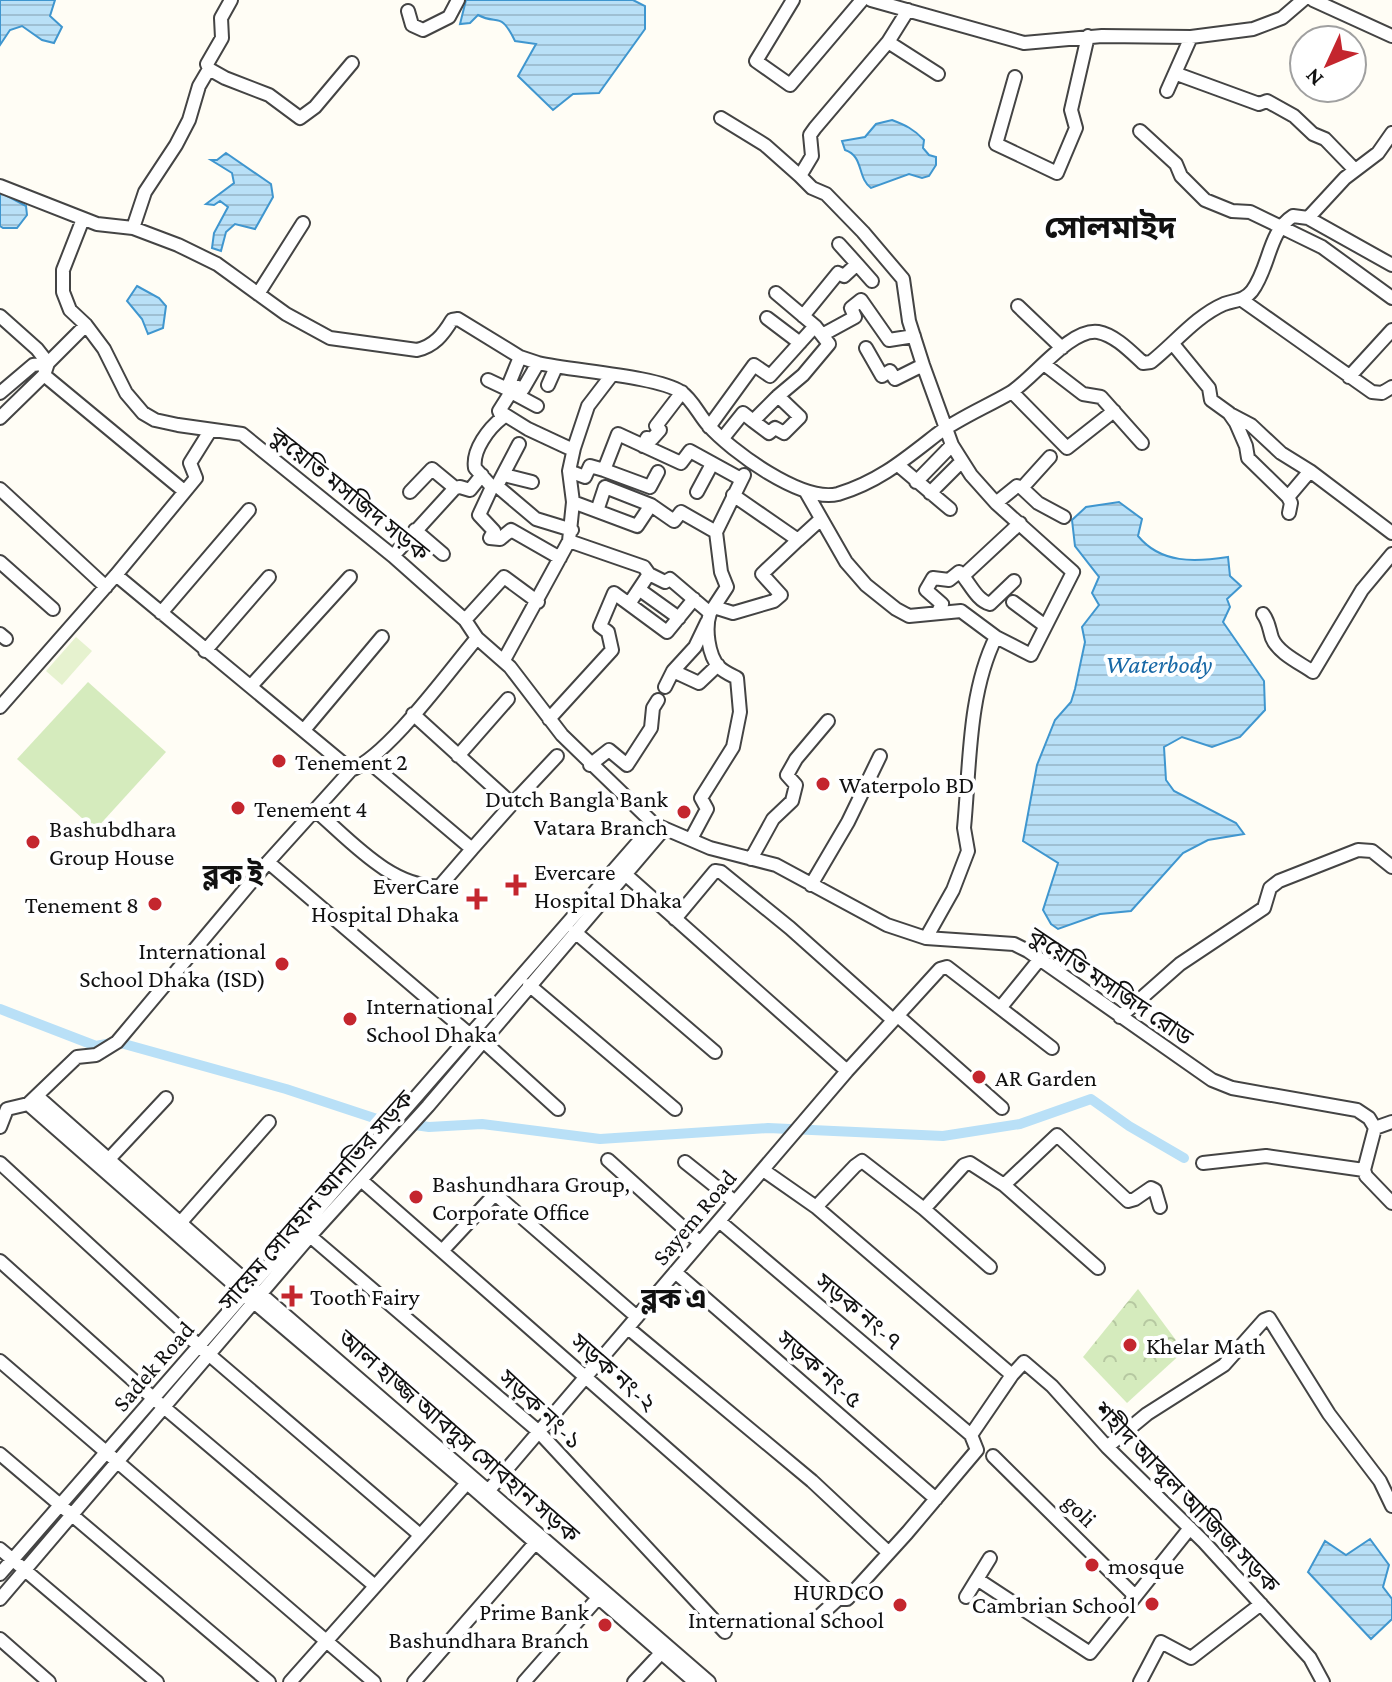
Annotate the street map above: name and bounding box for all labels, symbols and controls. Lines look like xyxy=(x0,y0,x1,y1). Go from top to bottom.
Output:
north arrow xyxy=(1288,24,1368,104)
text: N xyxy=(1300,63,1328,92)
district label: সোলমাইদ xyxy=(1044,209,1177,245)
street label: কুয়েতি মসজিদ সড়ক xyxy=(264,421,435,568)
water label: Waterbody xyxy=(1106,650,1213,679)
place label: Tenement 2 xyxy=(295,748,408,775)
marker: Tenement 2 xyxy=(270,752,288,770)
place label: Waterpolo BD xyxy=(839,771,974,798)
marker: Waterpolo BD xyxy=(814,775,832,793)
place label: Dutch Bangla Bank Vatara Branch xyxy=(485,785,669,840)
place label: Tenement 4 xyxy=(254,795,368,822)
marker: Tenement 4 xyxy=(229,799,247,817)
marker: Dutch Bangla Bank Vatara Branch xyxy=(675,803,693,821)
place label: Bashubdhara Group House xyxy=(49,815,176,870)
marker: Bashubdhara Group House xyxy=(24,833,42,851)
district label: ব্লক ই xyxy=(202,858,264,891)
place label: Evercare Hospital Dhaka xyxy=(534,858,682,913)
place label: EverCare Hospital Dhaka xyxy=(311,872,459,927)
marker: Evercare Hospital Dhaka xyxy=(505,874,527,896)
marker: EverCare Hospital Dhaka xyxy=(466,888,488,910)
place label: Tenement 8 xyxy=(25,891,139,918)
marker: Tenement 8 xyxy=(146,895,164,913)
street label: কুয়েতি মসজিদ রোড xyxy=(1023,921,1199,1052)
place label: International School Dhaka (ISD) xyxy=(79,937,266,993)
marker: International School Dhaka (ISD) xyxy=(273,955,291,973)
place label: International School Dhaka xyxy=(366,992,497,1047)
marker: International School Dhaka xyxy=(341,1010,359,1028)
place label: AR Garden xyxy=(995,1064,1097,1091)
marker: AR Garden xyxy=(970,1068,988,1086)
street label: সায়েম সোবহান আনভির সড়ক xyxy=(213,1084,419,1316)
street label: Sayem Road xyxy=(646,1164,742,1270)
place label: Bashundhara Group, Corporate Office xyxy=(432,1170,630,1225)
marker: Bashundhara Group, Corporate Office xyxy=(407,1188,425,1206)
street label: সড়ক নং-৭ xyxy=(810,1267,907,1355)
place label: Tooth Fairy xyxy=(310,1283,421,1310)
district label: ব্লক এ xyxy=(640,1283,707,1315)
marker: Tooth Fairy xyxy=(281,1285,303,1307)
street label: Sadek Road xyxy=(107,1315,200,1416)
street label: আল হাজ্জ আবদুস সোবহান সড়ক xyxy=(332,1323,585,1548)
street label: সড়ক নং-৫ xyxy=(771,1324,868,1413)
street label: সড়ক নং-২ xyxy=(565,1327,662,1416)
place label: Khelar Math xyxy=(1146,1332,1266,1359)
marker: Khelar Math xyxy=(1121,1336,1139,1354)
street label: সড়ক নং-১ xyxy=(493,1363,588,1454)
street label: শহীদ আব্দুল আজিজ সড়ক xyxy=(1088,1395,1285,1598)
street label: goli xyxy=(1058,1488,1102,1532)
place label: mosque xyxy=(1108,1552,1184,1579)
marker: mosque xyxy=(1083,1556,1101,1574)
place label: HURDCO International School xyxy=(688,1578,884,1633)
place label: Cambrian School xyxy=(972,1591,1136,1618)
marker: Cambrian School xyxy=(1143,1595,1161,1613)
marker: HURDCO International School xyxy=(891,1596,909,1614)
place label: Prime Bank Bashundhara Branch xyxy=(389,1598,590,1653)
marker: Prime Bank Bashundhara Branch xyxy=(596,1616,614,1634)

